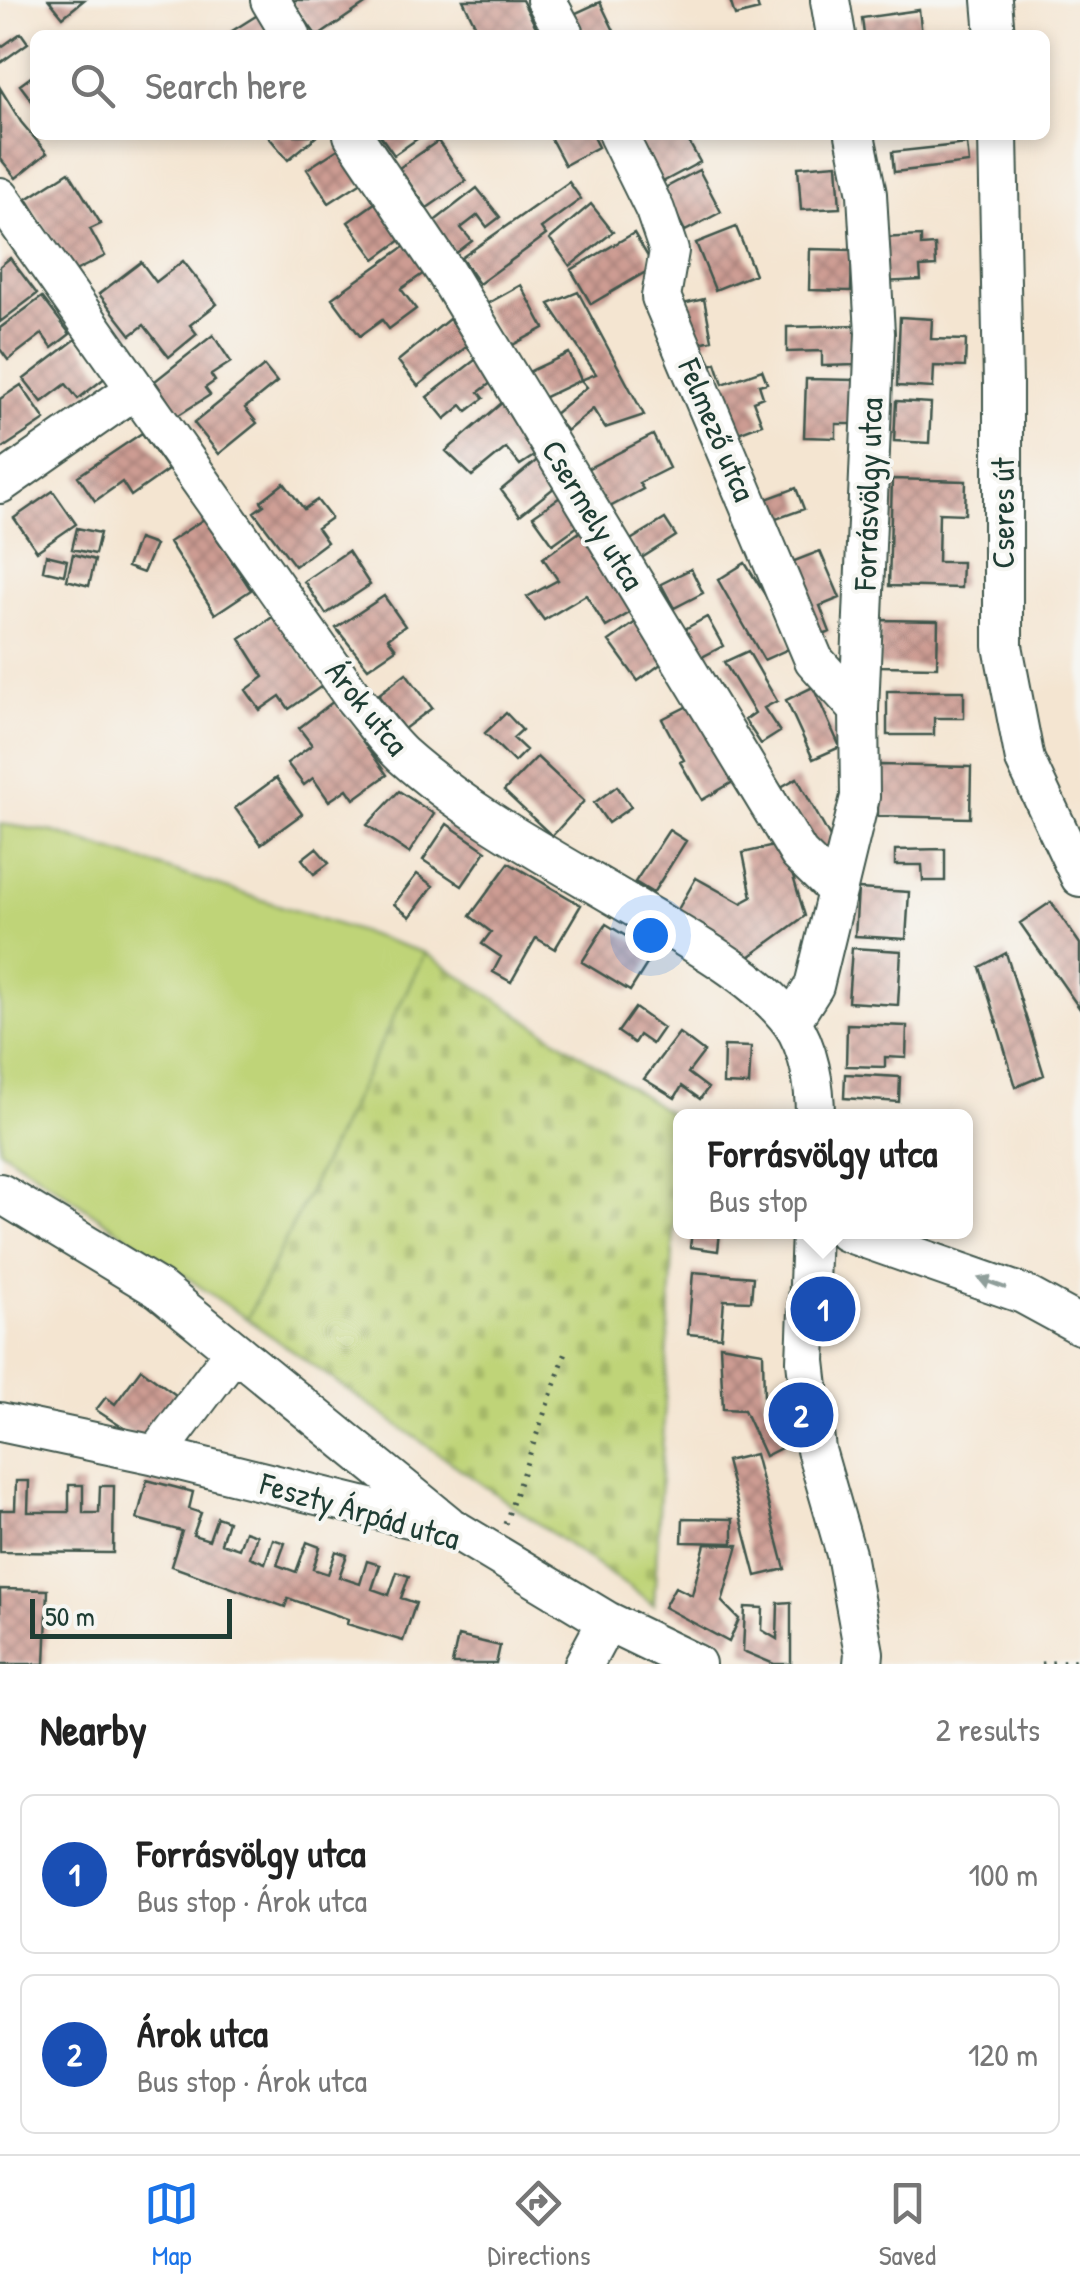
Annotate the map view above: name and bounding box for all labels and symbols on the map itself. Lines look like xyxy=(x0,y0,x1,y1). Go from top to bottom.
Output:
street label: Felmező utca xyxy=(668,351,767,507)
street label: Forrásvölgy utca xyxy=(843,397,892,592)
street label: Csermely utca xyxy=(532,432,655,598)
street label: Cseres út xyxy=(981,456,1024,569)
street label: Árok utca xyxy=(316,651,419,764)
your location xyxy=(625,910,676,961)
pin: 1 xyxy=(790,1272,856,1346)
one-way arrow xyxy=(976,1275,1006,1290)
pin: 2 xyxy=(768,1378,834,1452)
street label: Feszty Árpád utca xyxy=(255,1461,465,1560)
scale bar xyxy=(30,1594,232,1638)

